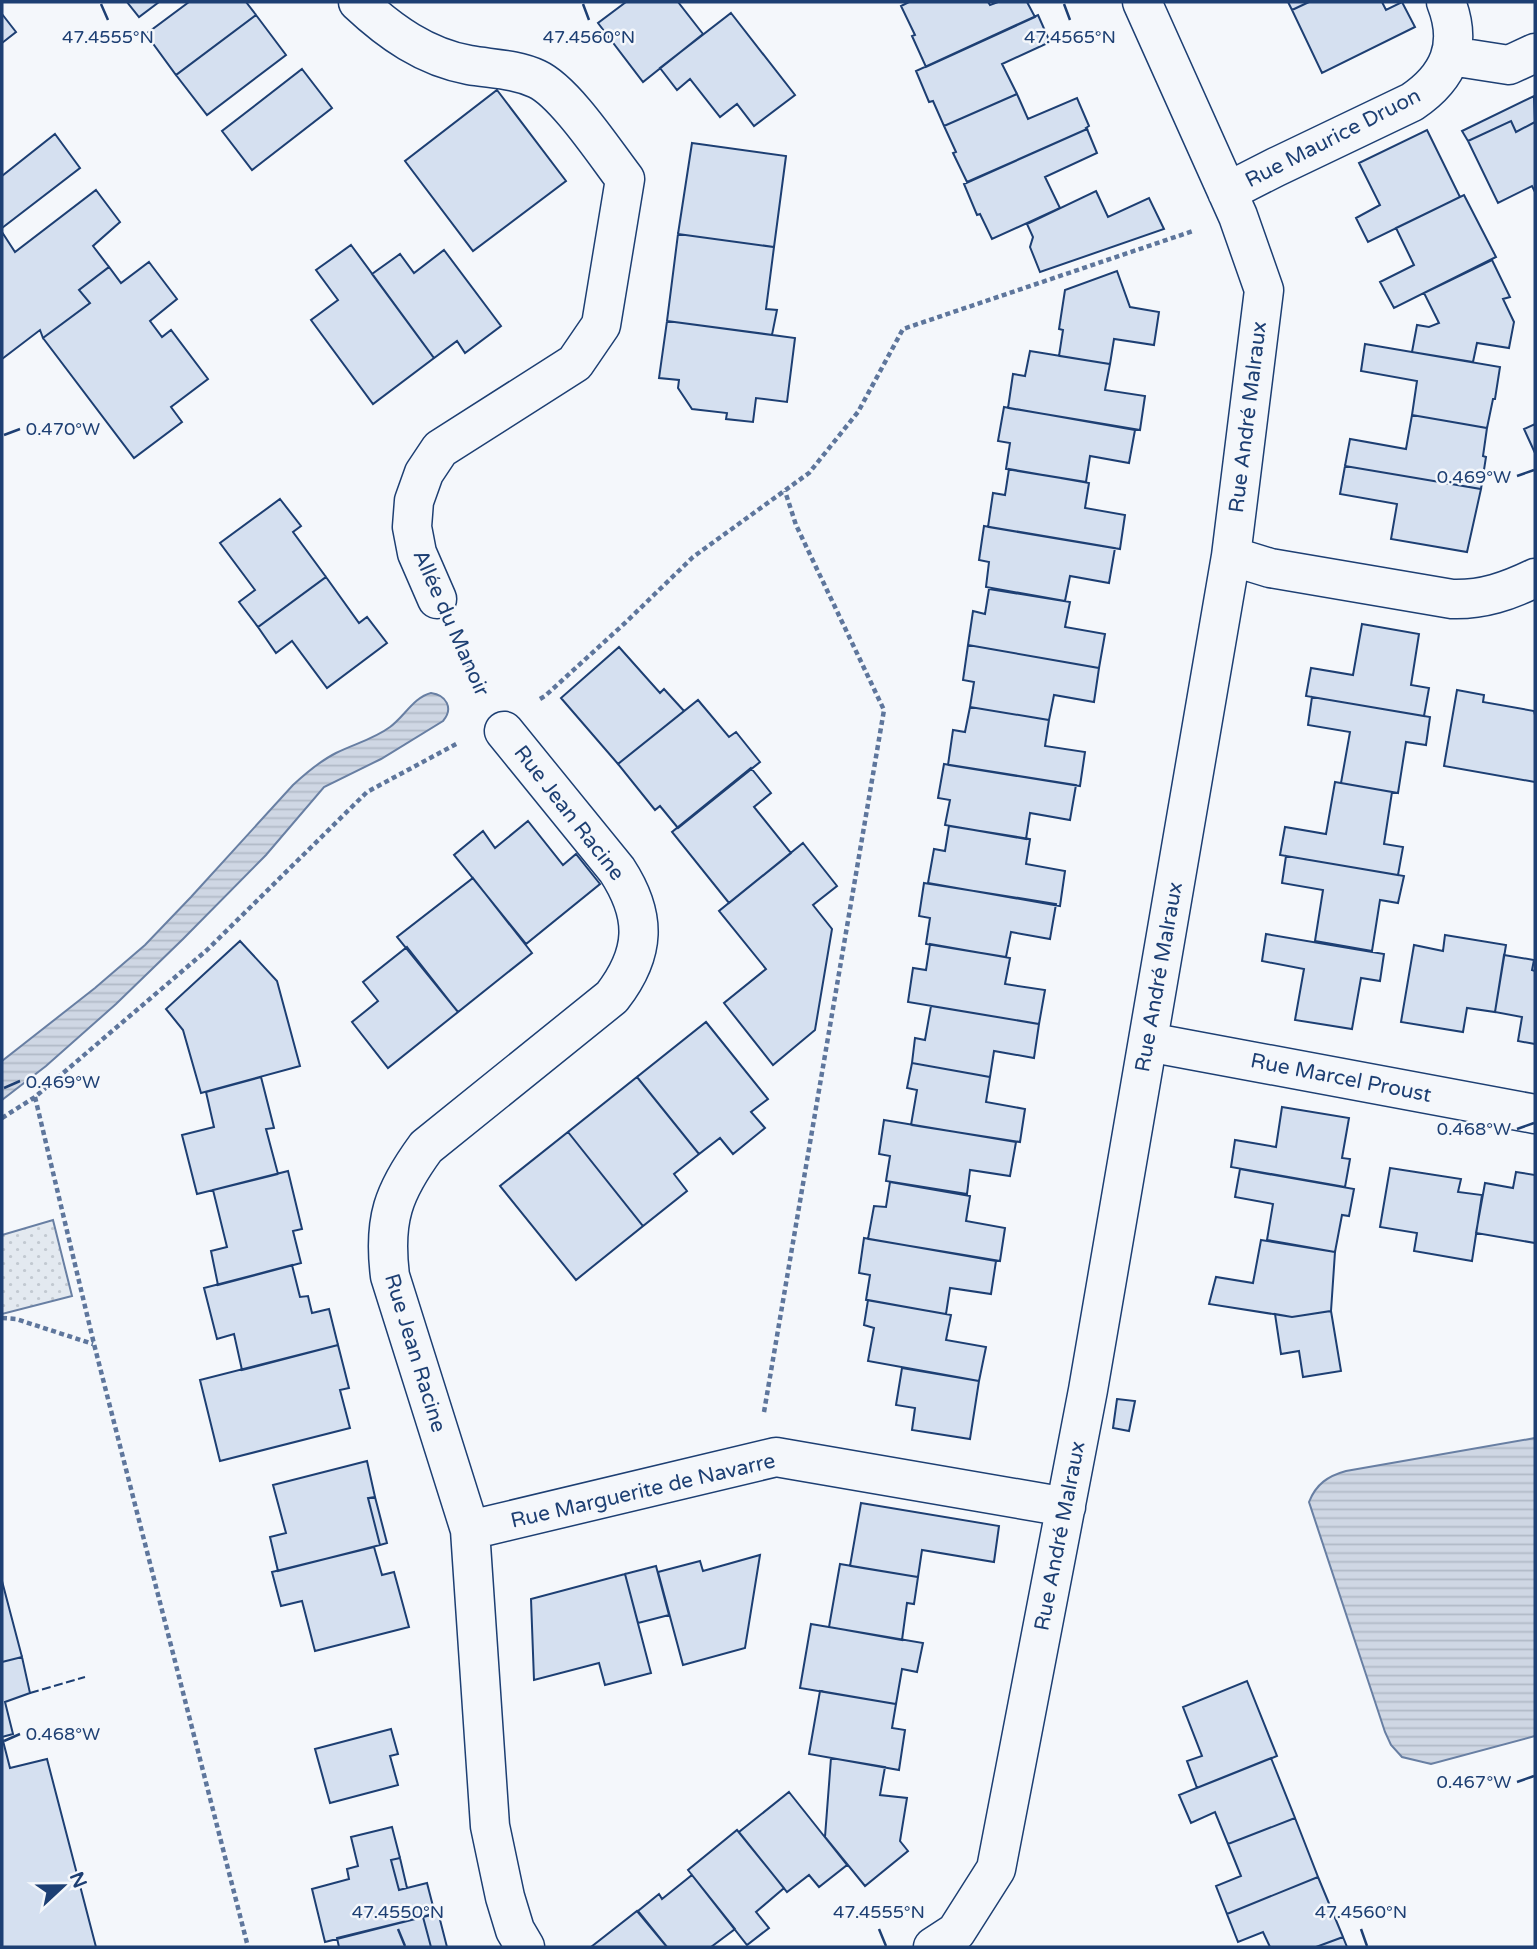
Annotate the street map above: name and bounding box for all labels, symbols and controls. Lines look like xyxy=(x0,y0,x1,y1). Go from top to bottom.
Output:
text: 47.4555°N xyxy=(62,26,154,48)
text: 47.4560°N xyxy=(543,26,635,48)
text: 47.4565°N xyxy=(1024,26,1116,48)
street label: Rue Maurice Druon xyxy=(1241,83,1425,193)
street label: Rue André Malraux xyxy=(1224,320,1272,514)
text: 0.470°W xyxy=(26,418,100,440)
text: 0.469°W xyxy=(1437,466,1511,488)
street label: Allée du Manoir xyxy=(408,546,494,700)
street label: Rue Jean Racine xyxy=(508,740,630,886)
street label: Rue André Malraux xyxy=(1130,880,1188,1074)
street label: Rue Marcel Proust xyxy=(1248,1048,1434,1108)
text: 0.469°W xyxy=(26,1071,100,1093)
text: 0.468°W xyxy=(1437,1118,1511,1140)
street label: Rue Jean Racine xyxy=(379,1271,451,1435)
street label: Rue André Malraux xyxy=(1029,1439,1091,1633)
street label: Rue Marguerite de Navarre xyxy=(508,1448,778,1534)
text: 0.468°W xyxy=(26,1723,100,1745)
text: 0.467°W xyxy=(1437,1771,1511,1793)
north arrow xyxy=(28,1851,98,1921)
text: N xyxy=(65,1869,91,1891)
text: 47.4550°N xyxy=(352,1901,444,1923)
text: 47.4555°N xyxy=(833,1901,925,1923)
text: 47.4560°N xyxy=(1315,1901,1407,1923)

